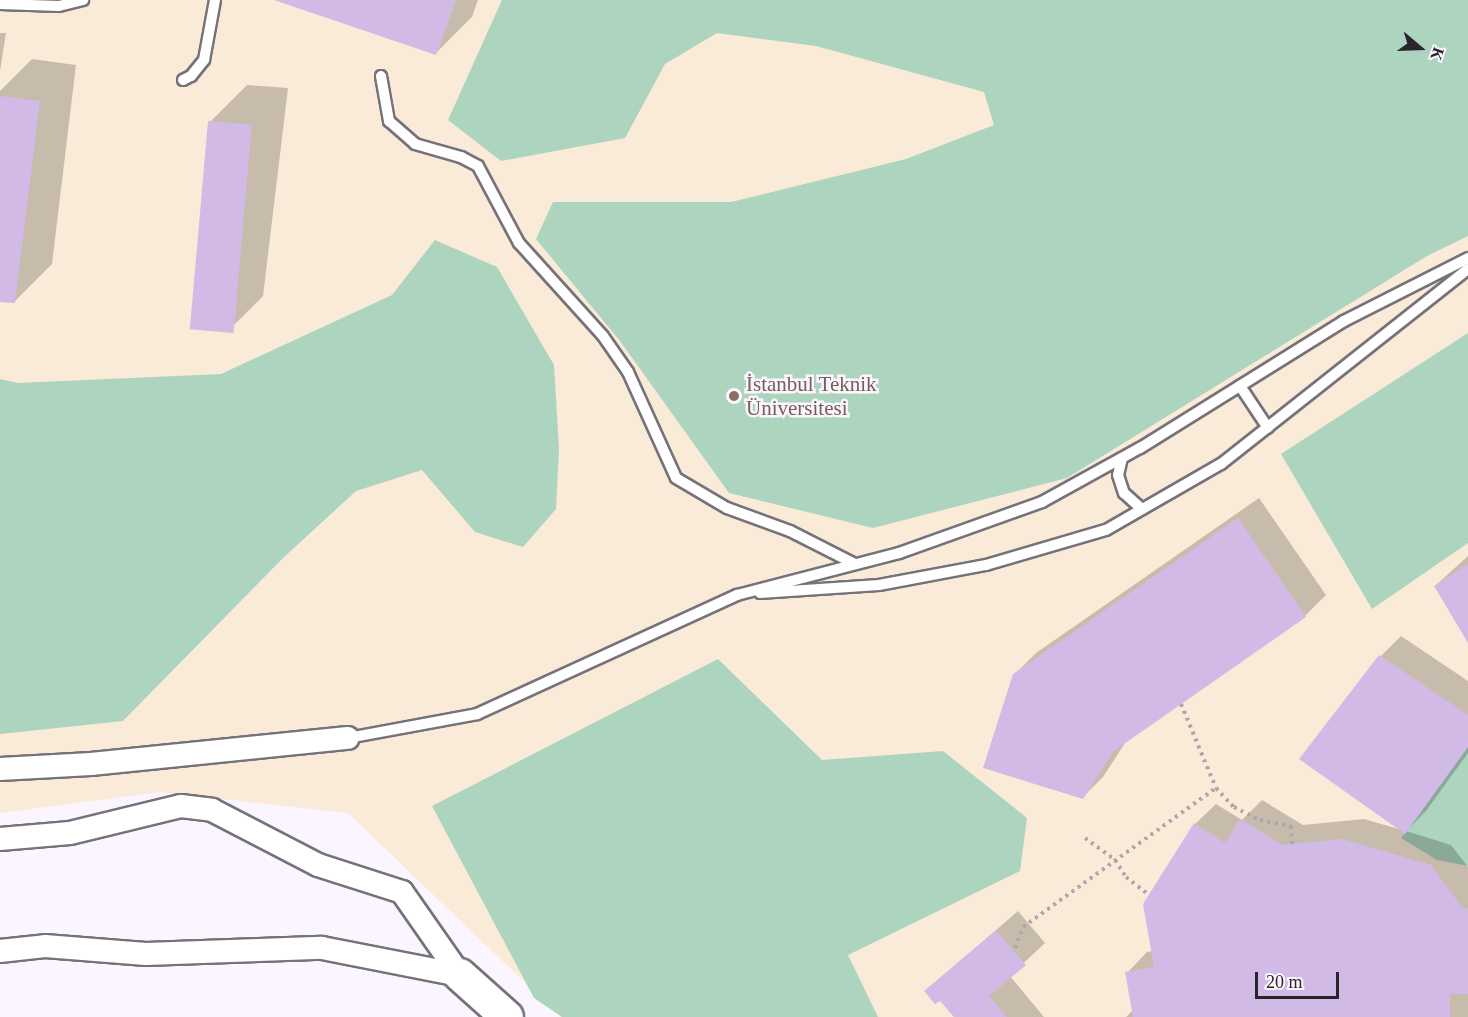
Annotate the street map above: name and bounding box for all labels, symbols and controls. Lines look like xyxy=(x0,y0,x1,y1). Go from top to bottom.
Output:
north arrow xyxy=(1390,18,1450,78)
text: K xyxy=(1427,45,1448,63)
place label: İstanbul Teknik Üniversitesi xyxy=(746,371,877,421)
marker: İstanbul Teknik Üniversitesi xyxy=(727,389,741,403)
scale bar xyxy=(1258,960,1342,998)
text: 20 m xyxy=(1266,972,1303,992)

